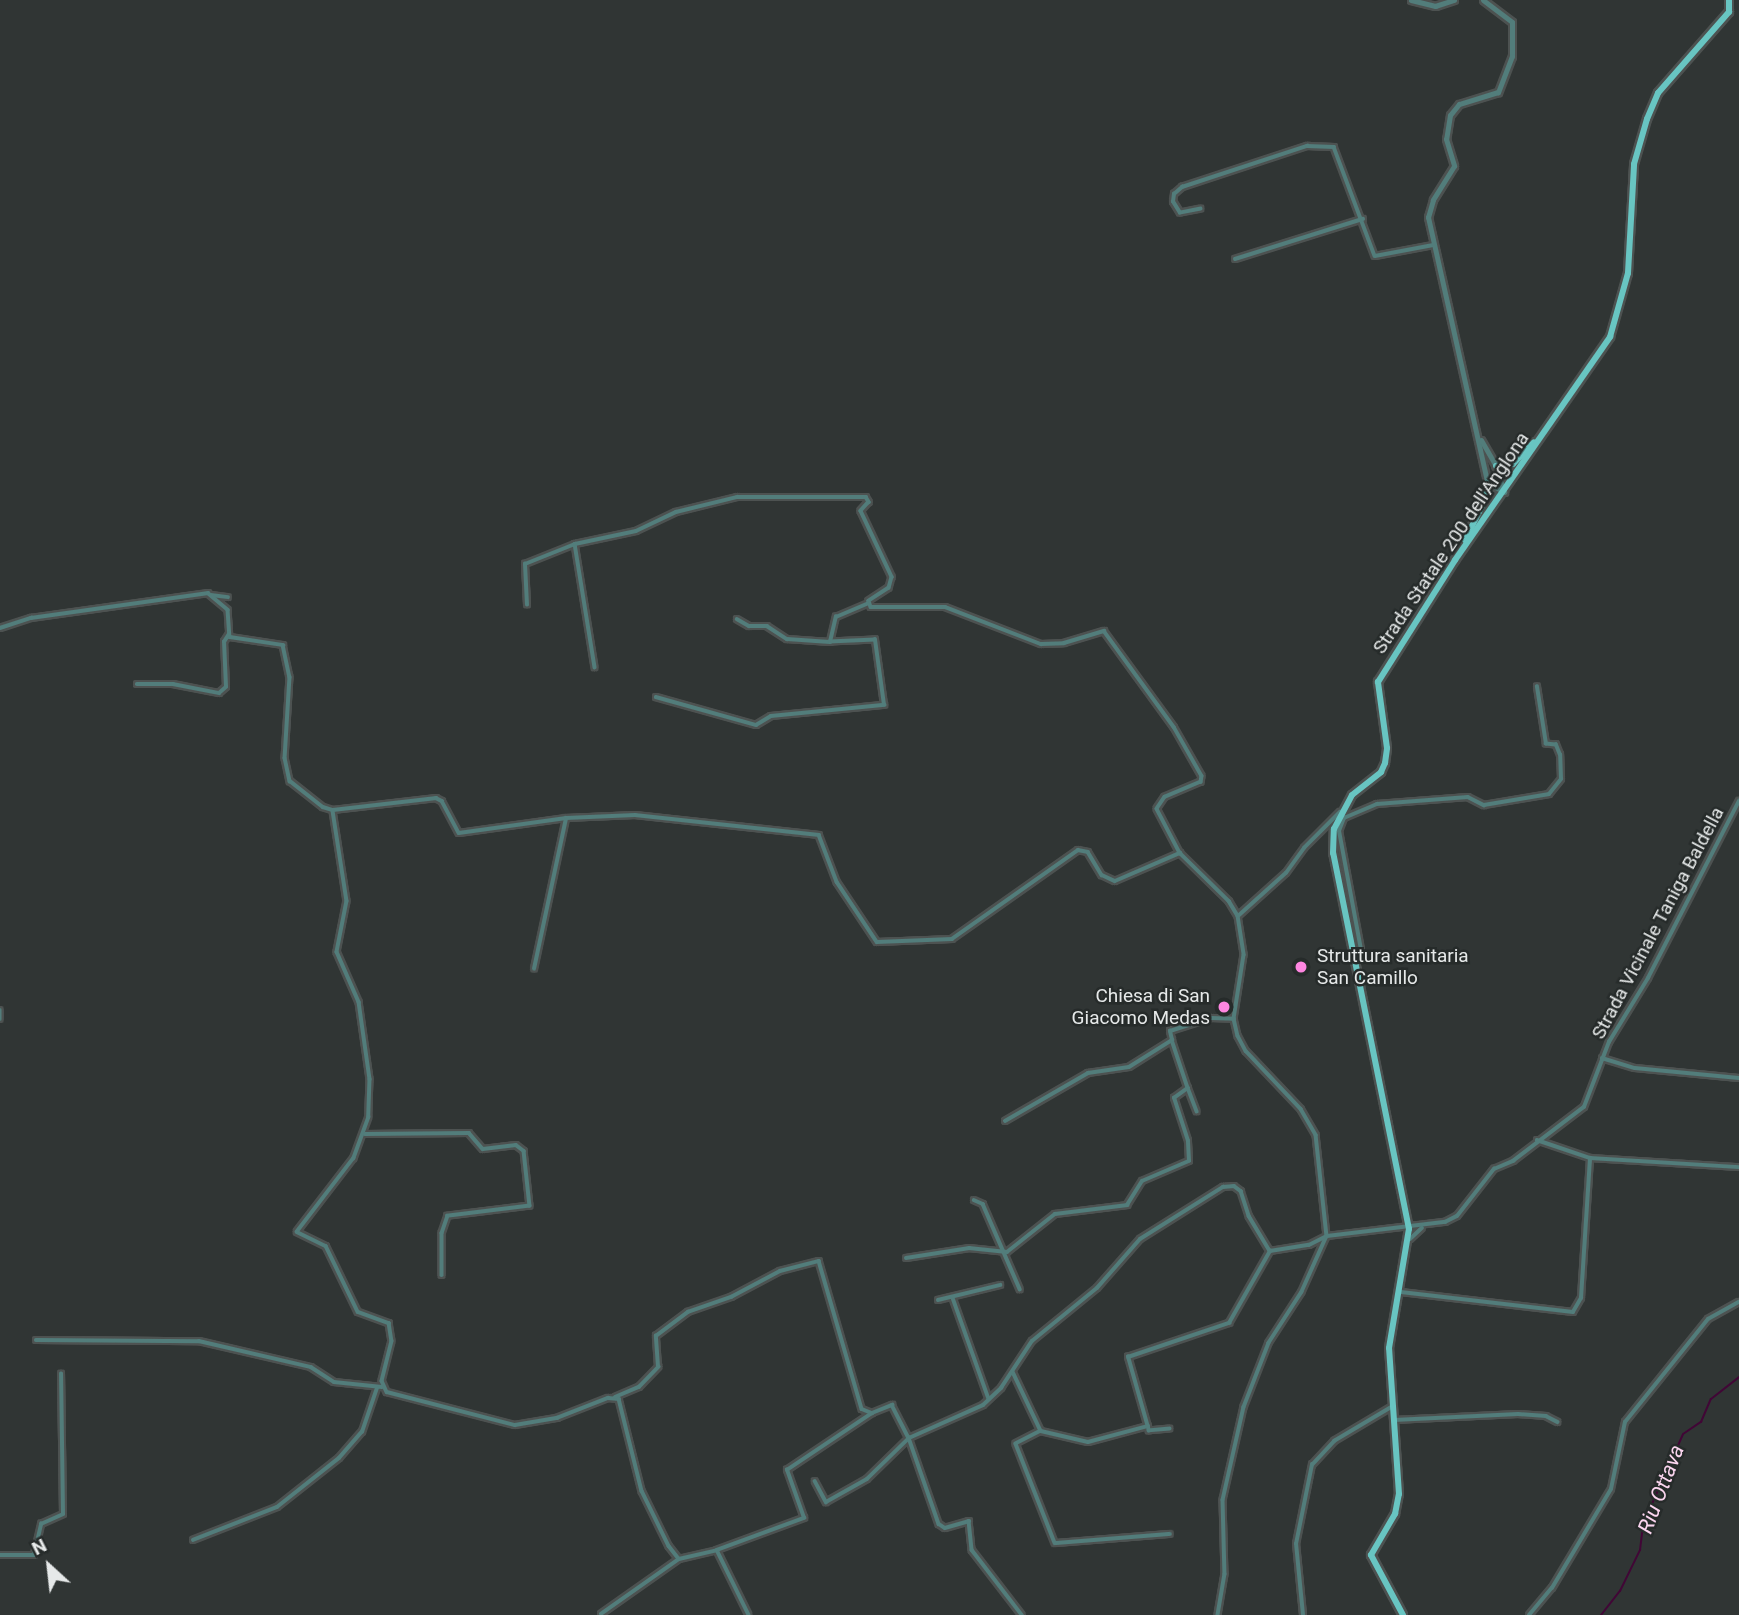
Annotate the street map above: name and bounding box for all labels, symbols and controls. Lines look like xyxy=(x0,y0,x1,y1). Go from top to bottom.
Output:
street label: Strada Statale 200 dell'Anglona xyxy=(1368,428,1534,658)
street label: Strada Vicinale Taniga Baldella xyxy=(1587,803,1729,1043)
place label: Struttura sanitaria San Camillo xyxy=(1317,945,1469,989)
marker: Struttura sanitaria San Camillo xyxy=(1291,957,1311,977)
place label: Chiesa di San Giacomo Medas xyxy=(1072,985,1210,1029)
marker: Chiesa di San Giacomo Medas xyxy=(1216,999,1232,1015)
water label: Riu Ottava xyxy=(1633,1441,1689,1537)
north arrow xyxy=(14,1531,84,1601)
text: N xyxy=(28,1534,50,1560)

